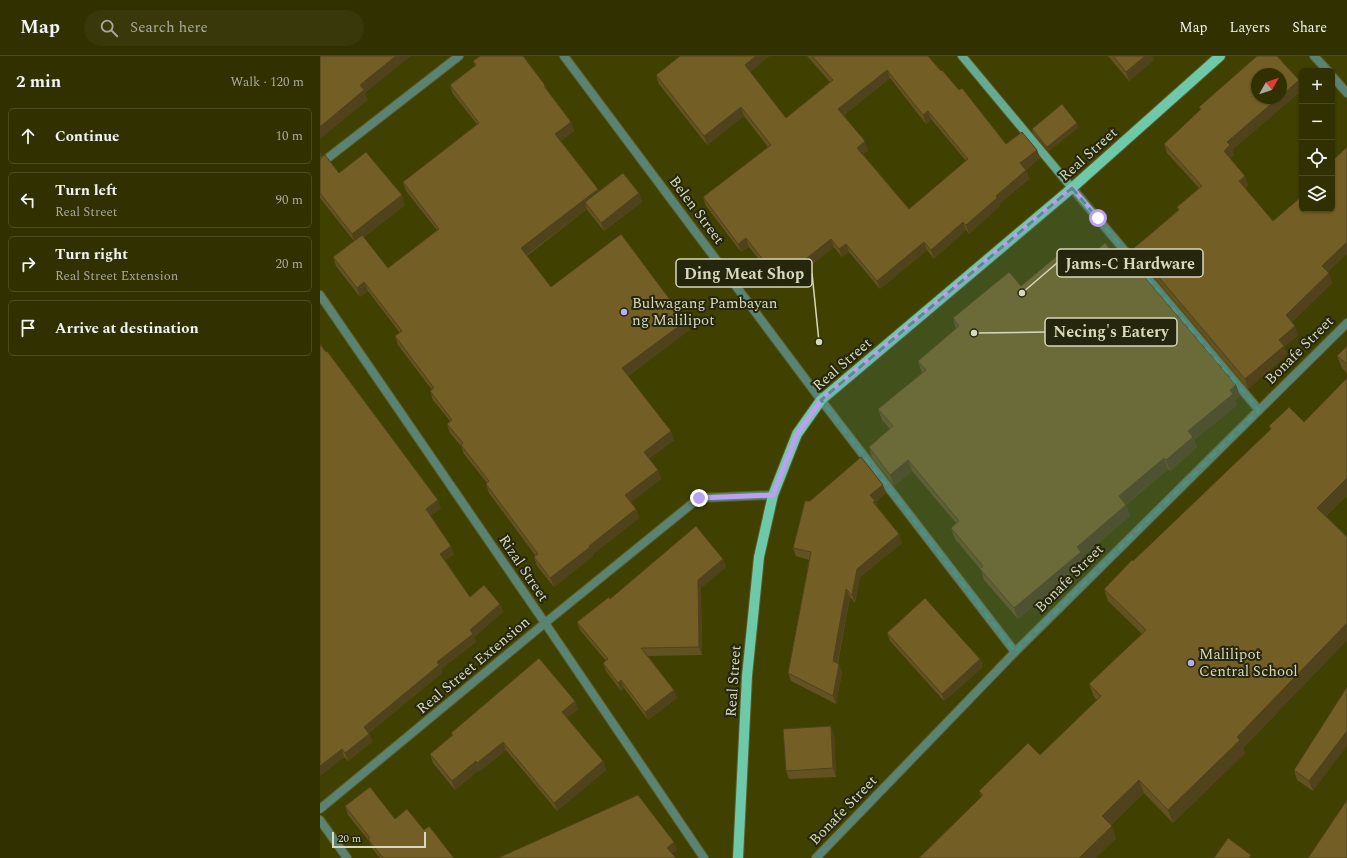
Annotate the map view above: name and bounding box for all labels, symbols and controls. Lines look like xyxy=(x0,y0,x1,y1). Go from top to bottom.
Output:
search box xyxy=(84,10,364,46)
text: Map xyxy=(20,13,60,42)
text: Search here xyxy=(130,16,208,39)
icon: search xyxy=(98,17,120,39)
text: Map xyxy=(1179,17,1208,38)
text: Layers xyxy=(1230,17,1270,38)
text: Share xyxy=(1292,17,1327,38)
north arrow xyxy=(1251,68,1287,104)
map controls xyxy=(1299,68,1335,212)
button: + xyxy=(1299,68,1335,104)
text: 2 min xyxy=(16,69,61,95)
text: Walk · 120 m xyxy=(230,72,304,92)
button: − xyxy=(1299,104,1335,140)
street label: Real Street xyxy=(1054,122,1123,187)
icon: ahead xyxy=(17,125,39,147)
text: Continue xyxy=(55,125,120,148)
text: 10 m xyxy=(276,126,303,146)
button: locate xyxy=(1299,140,1335,176)
street label: Belen Street xyxy=(663,171,730,249)
button: layers xyxy=(1299,176,1335,212)
text: Turn left xyxy=(55,179,117,202)
icon: left xyxy=(17,189,39,211)
text: 90 m xyxy=(276,190,303,210)
text: Real Street xyxy=(55,202,117,222)
route start xyxy=(1089,209,1107,227)
text: Turn right xyxy=(55,243,128,266)
callout: Jams-C Hardware xyxy=(1057,249,1203,277)
text: Jams-C Hardware xyxy=(1065,252,1195,276)
icon: right xyxy=(17,253,39,275)
text: 20 m xyxy=(276,254,303,274)
callout: Ding Meat Shop xyxy=(676,259,812,287)
text: Ding Meat Shop xyxy=(684,262,804,286)
text: Real Street Extension xyxy=(55,266,178,286)
place label: Bulwagang Pambayan ng Malilipot xyxy=(632,292,778,332)
marker: Bulwagang Pambayan ng Malilipot xyxy=(619,307,629,317)
street label: Bonafe Street xyxy=(1260,311,1339,390)
icon: arrive xyxy=(17,317,39,339)
text: Arrive at destination xyxy=(55,317,199,340)
callout: Necing's Eatery xyxy=(1045,318,1177,346)
text: Necing's Eatery xyxy=(1053,320,1170,344)
street label: Real Street xyxy=(808,332,877,397)
route end xyxy=(690,489,708,507)
street label: Rizal Street xyxy=(493,530,555,606)
street label: Bonafe Street xyxy=(1030,539,1109,618)
street label: Real Street Extension xyxy=(411,611,535,720)
place label: Malilipot Central School xyxy=(1199,643,1298,683)
street label: Real Street xyxy=(720,644,747,718)
marker: Malilipot Central School xyxy=(1186,658,1196,668)
street label: Bonafe Street xyxy=(804,770,883,851)
scale bar xyxy=(332,830,426,849)
text: 20 m xyxy=(338,830,361,847)

